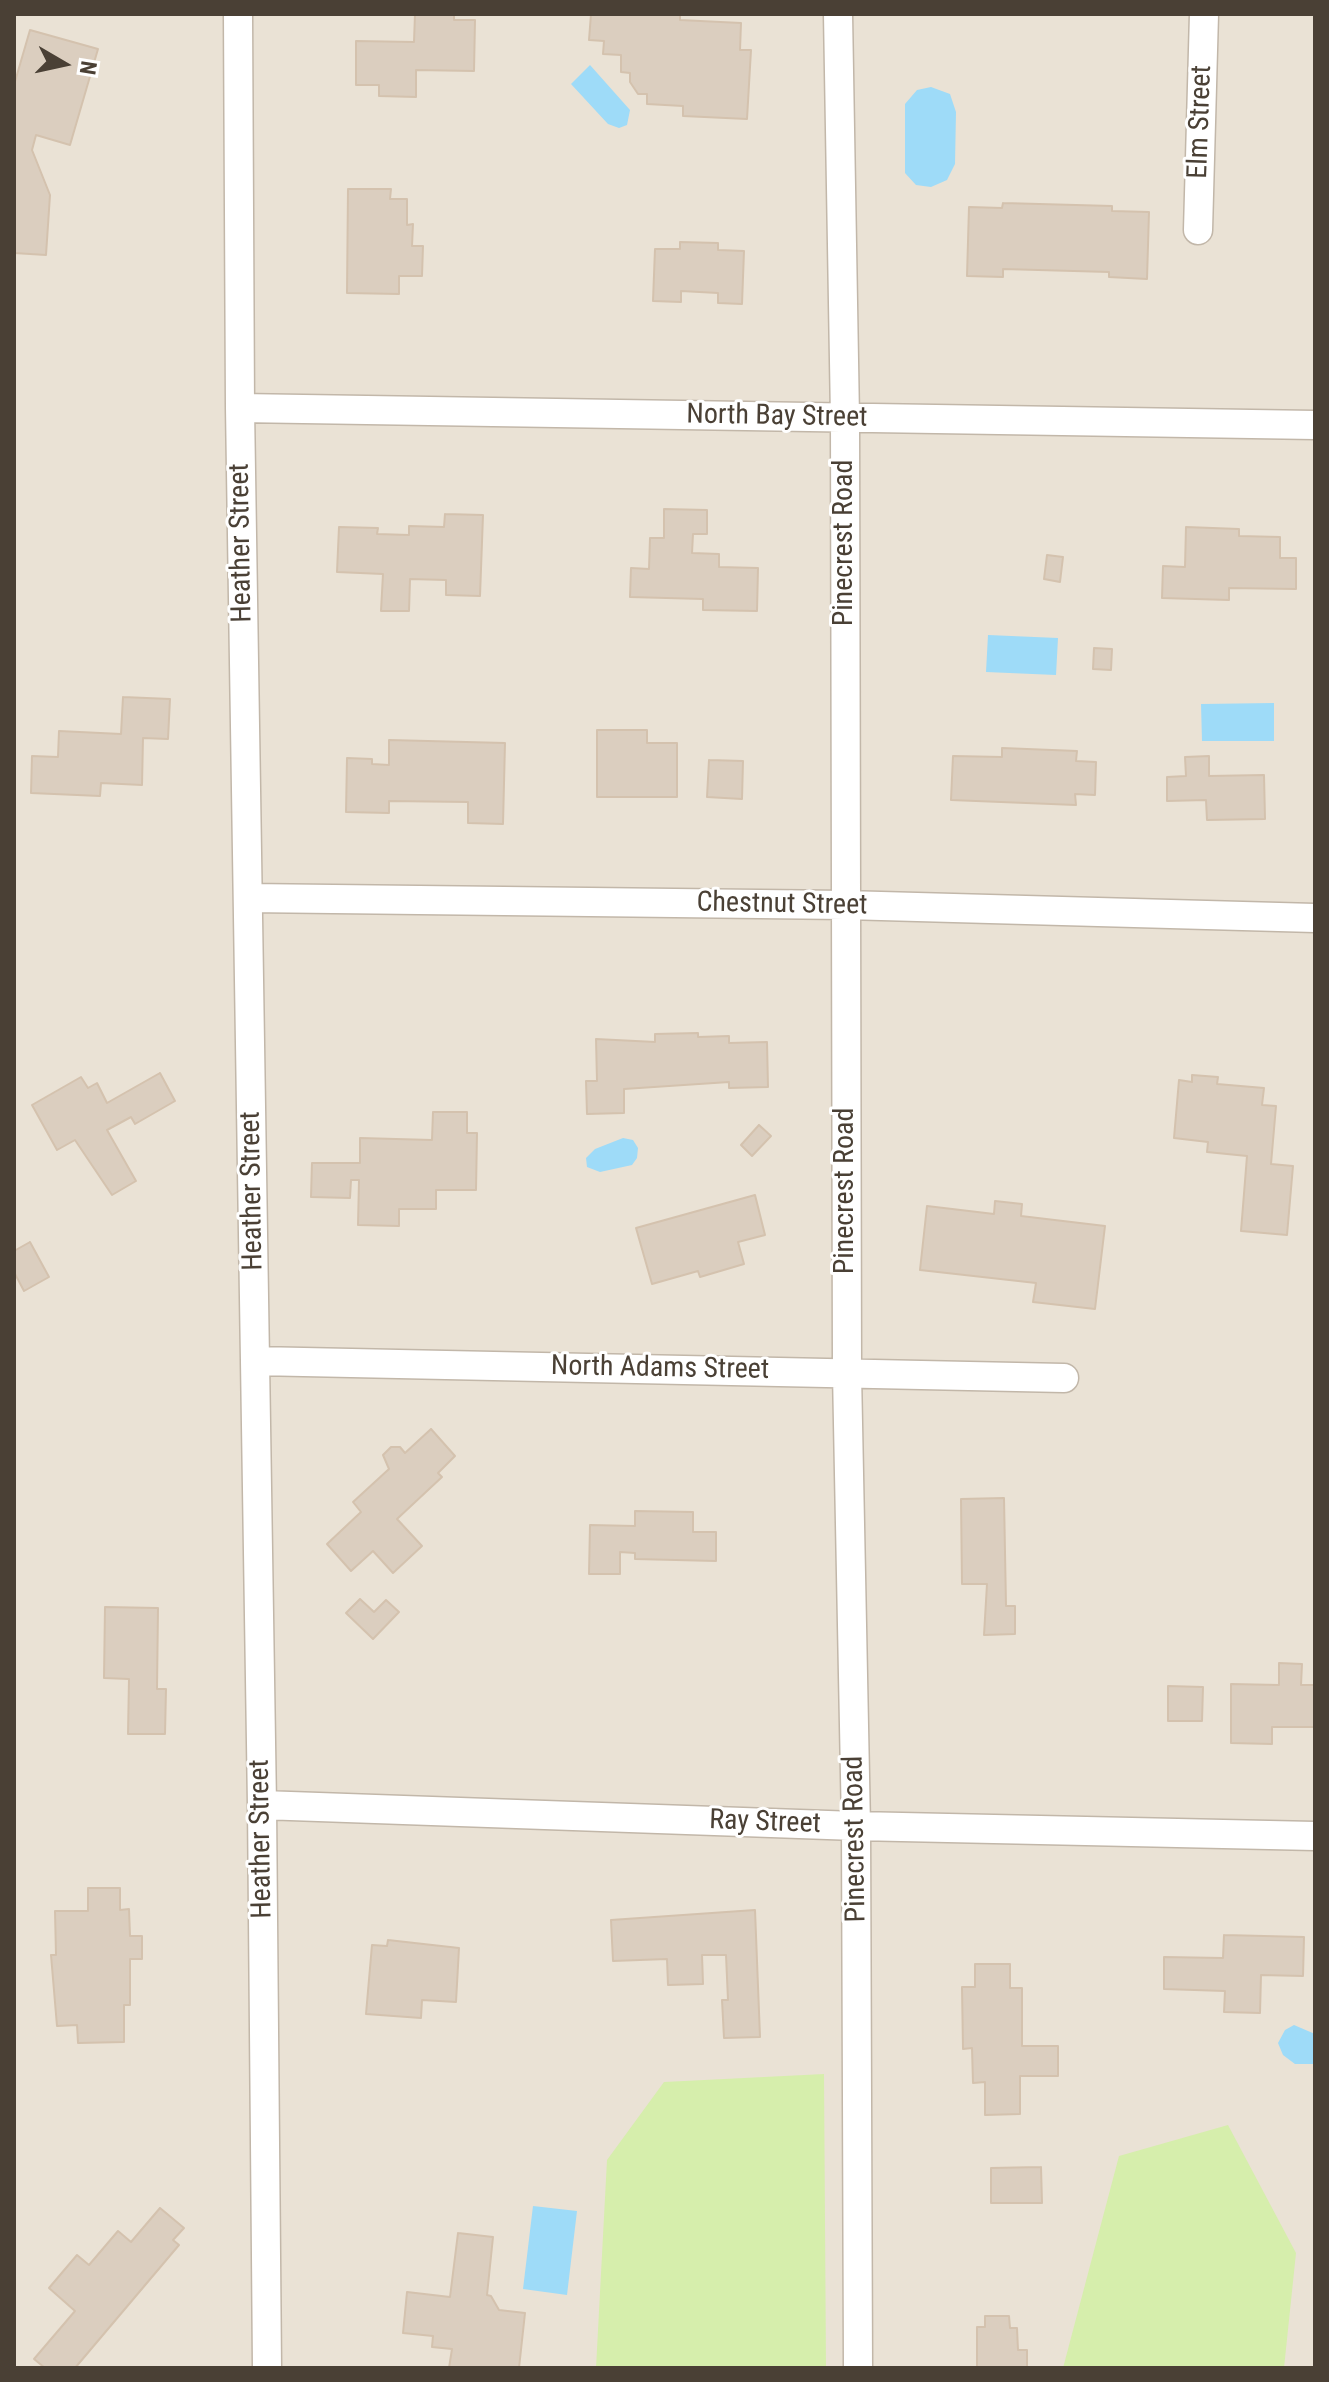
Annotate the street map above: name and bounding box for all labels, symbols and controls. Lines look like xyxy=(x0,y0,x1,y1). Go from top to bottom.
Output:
north arrow xyxy=(24,24,104,104)
text: N xyxy=(75,59,102,76)
street label: Elm Street xyxy=(1182,65,1220,179)
street label: North Bay Street xyxy=(686,399,868,435)
street label: Pinecrest Road xyxy=(828,460,862,626)
street label: Heather Street xyxy=(224,463,260,623)
street label: Chestnut Street xyxy=(696,887,868,923)
street label: Pinecrest Road xyxy=(829,1108,863,1274)
street label: Heather Street xyxy=(235,1111,271,1271)
street label: North Adams Street xyxy=(551,1350,769,1388)
street label: Pinecrest Road xyxy=(838,1755,874,1923)
street label: Heather Street xyxy=(244,1759,280,1919)
street label: Ray Street xyxy=(709,1804,821,1842)

